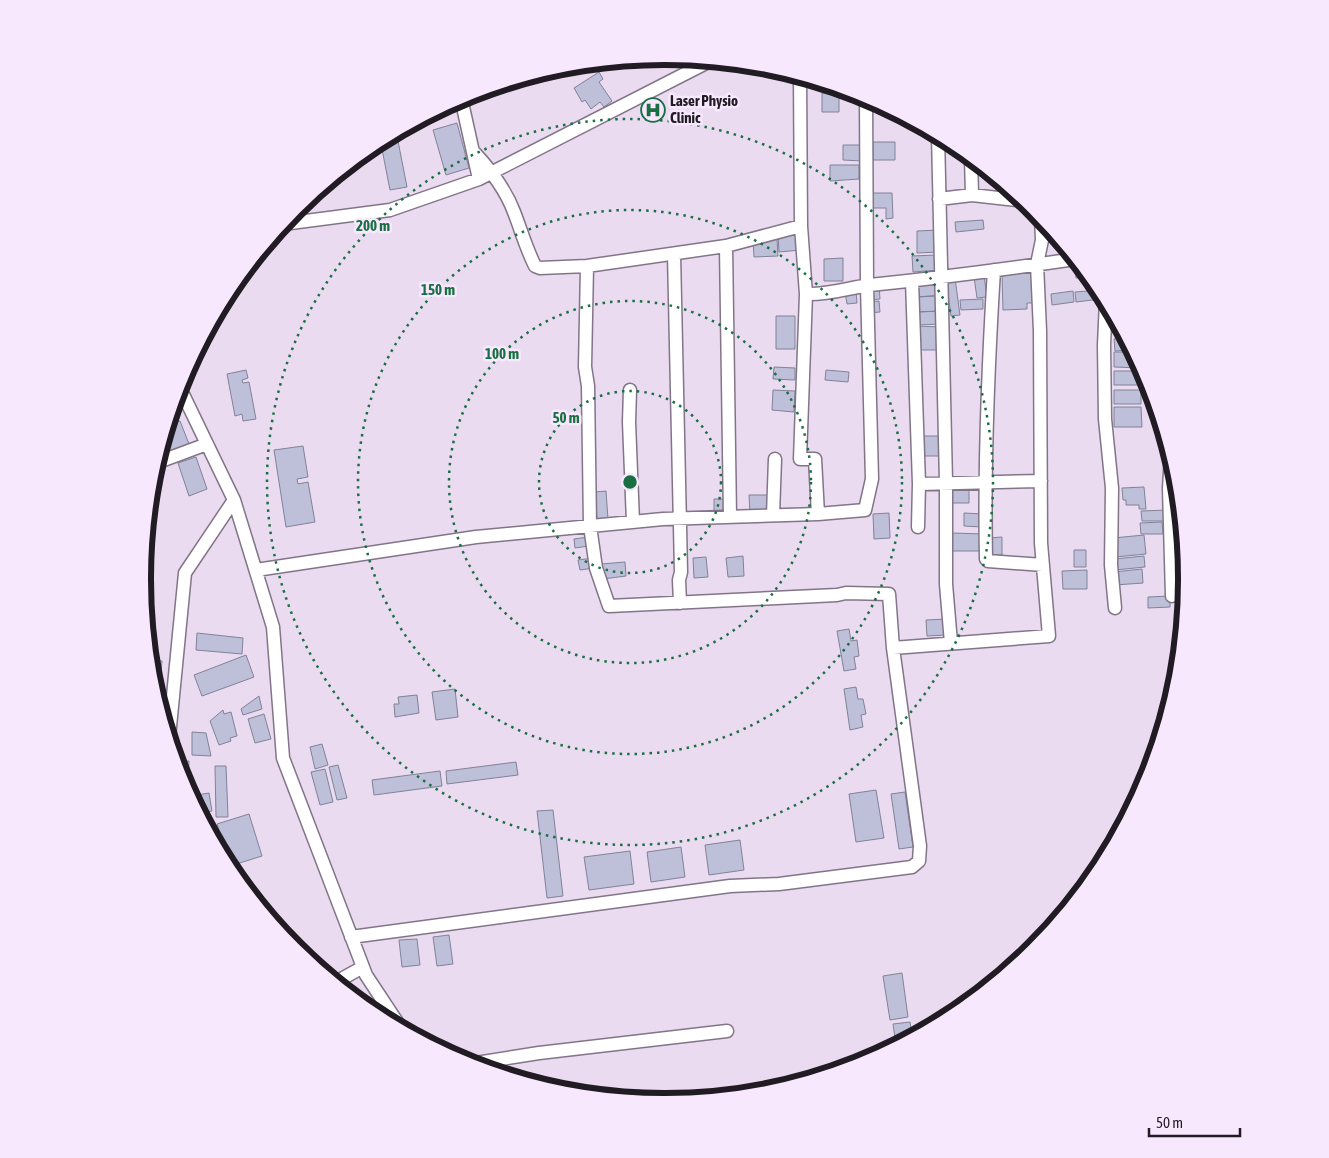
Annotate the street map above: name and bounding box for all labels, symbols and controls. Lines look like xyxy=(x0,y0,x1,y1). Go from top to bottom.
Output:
place label: Laser Physio Clinic xyxy=(670,92,738,126)
hospital icon: Laser Physio Clinic xyxy=(640,97,666,123)
text: 200 m xyxy=(356,217,390,234)
text: 150 m xyxy=(421,281,455,298)
text: 100 m xyxy=(485,345,519,362)
text: 50 m xyxy=(553,409,580,426)
centre of rings xyxy=(621,473,639,491)
scale bar xyxy=(1149,1106,1240,1138)
text: 50 m xyxy=(1156,1114,1183,1131)

